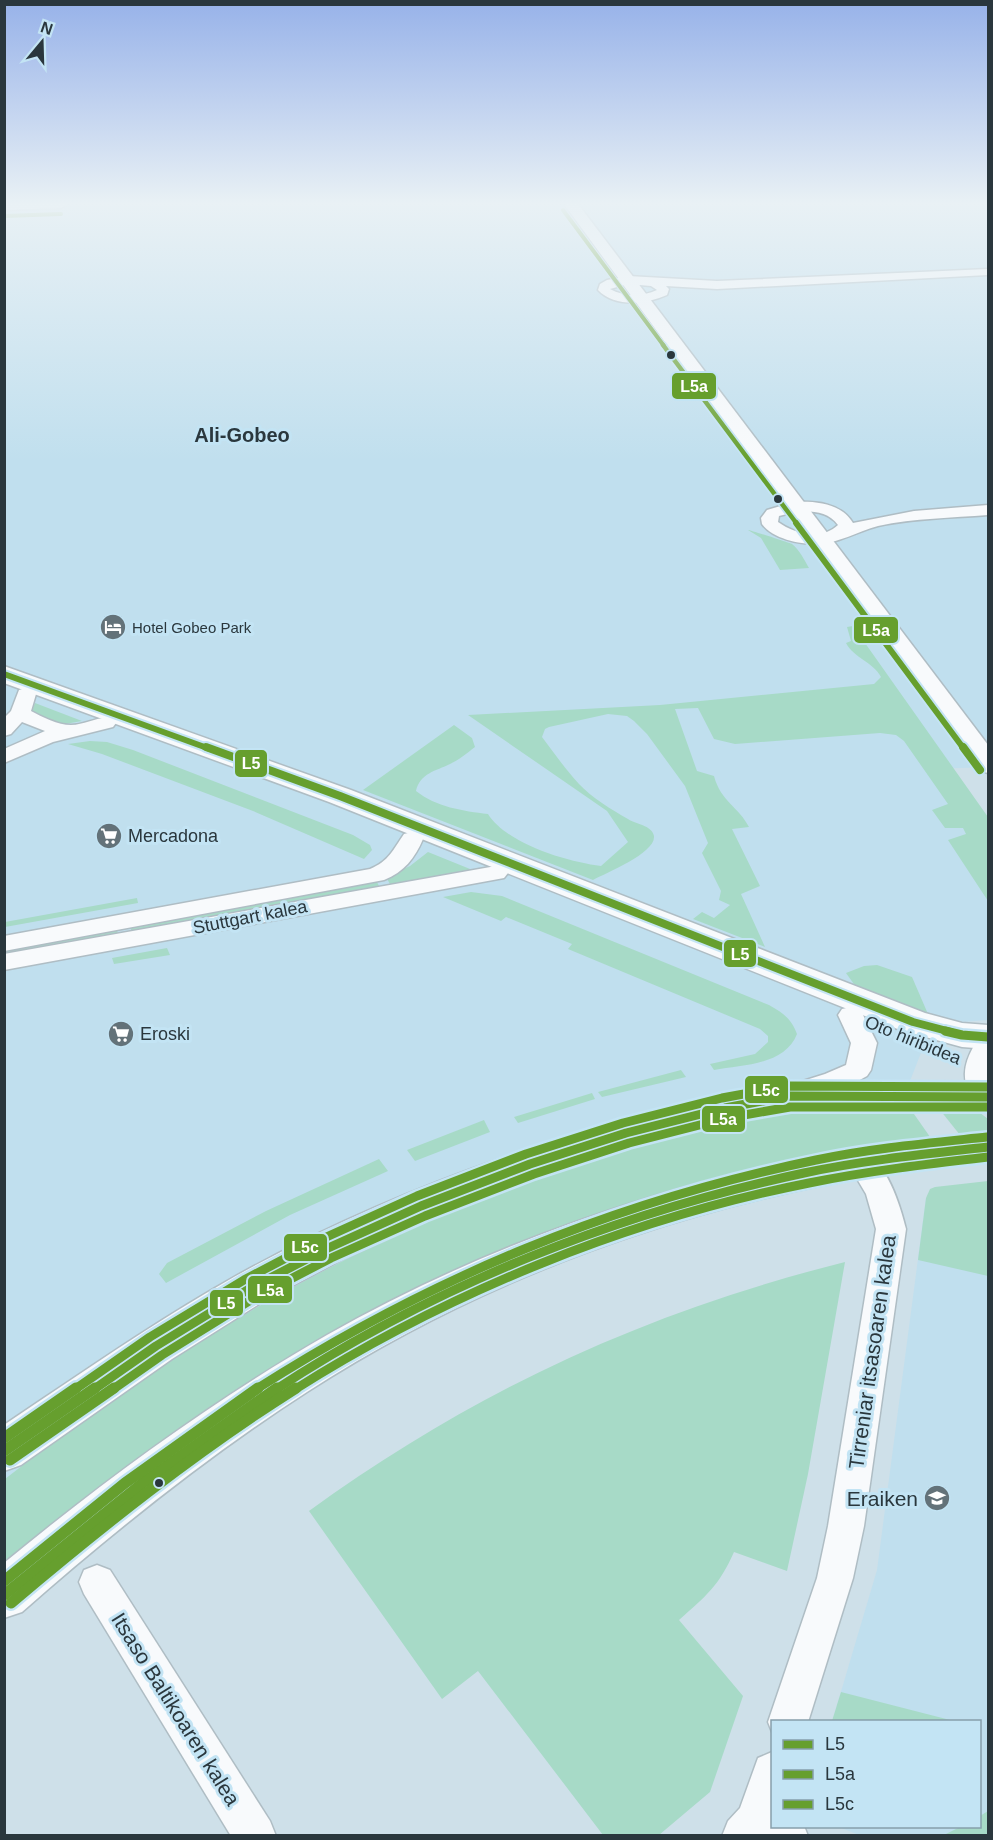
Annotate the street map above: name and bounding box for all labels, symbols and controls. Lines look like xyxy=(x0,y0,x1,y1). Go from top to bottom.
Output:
north arrow xyxy=(12,12,72,72)
text: N xyxy=(38,18,55,38)
unlabelled marker xyxy=(665,349,677,361)
line badge: L5a xyxy=(671,372,717,400)
text: L5a xyxy=(680,378,708,395)
district label: Ali-Gobeo xyxy=(194,424,290,446)
unlabelled marker xyxy=(772,493,784,505)
hotel icon: Hotel Gobeo Park xyxy=(98,612,128,642)
line badge: L5a xyxy=(853,616,899,644)
place label: Hotel Gobeo Park xyxy=(132,619,252,636)
text: L5a xyxy=(862,622,890,639)
line badge: L5 xyxy=(234,749,268,778)
text: L5 xyxy=(242,755,260,772)
supermarket icon: Mercadona xyxy=(94,821,124,851)
place label: Mercadona xyxy=(128,826,219,846)
street label: Stuttgart kalea xyxy=(191,896,310,938)
line badge: L5 xyxy=(723,939,757,968)
text: L5 xyxy=(731,946,749,963)
street label: Oto hiribidea xyxy=(862,1012,965,1069)
supermarket icon: Eroski xyxy=(106,1019,136,1049)
place label: Eroski xyxy=(140,1024,190,1044)
line badge: L5c xyxy=(744,1075,789,1104)
text: L5c xyxy=(752,1082,780,1099)
line badge: L5a xyxy=(701,1105,746,1133)
text: L5a xyxy=(709,1111,737,1128)
line badge: L5c xyxy=(283,1233,328,1262)
street label: Tirreniar itsasoaren kalea xyxy=(844,1233,900,1471)
text: L5c xyxy=(291,1239,319,1256)
line badge: L5a xyxy=(247,1275,293,1304)
text: L5a xyxy=(256,1282,284,1299)
line badge: L5 xyxy=(209,1289,244,1317)
text: L5 xyxy=(217,1295,235,1312)
unlabelled marker xyxy=(153,1477,165,1489)
school or university icon: Eraiken xyxy=(922,1483,952,1513)
place label: Eraiken xyxy=(847,1487,918,1510)
street label: Itsaso Baltikoaren kalea xyxy=(107,1608,245,1810)
legend xyxy=(771,1720,981,1828)
text: L5 xyxy=(825,1734,845,1754)
text: L5a xyxy=(825,1764,856,1784)
text: L5c xyxy=(825,1794,854,1814)

